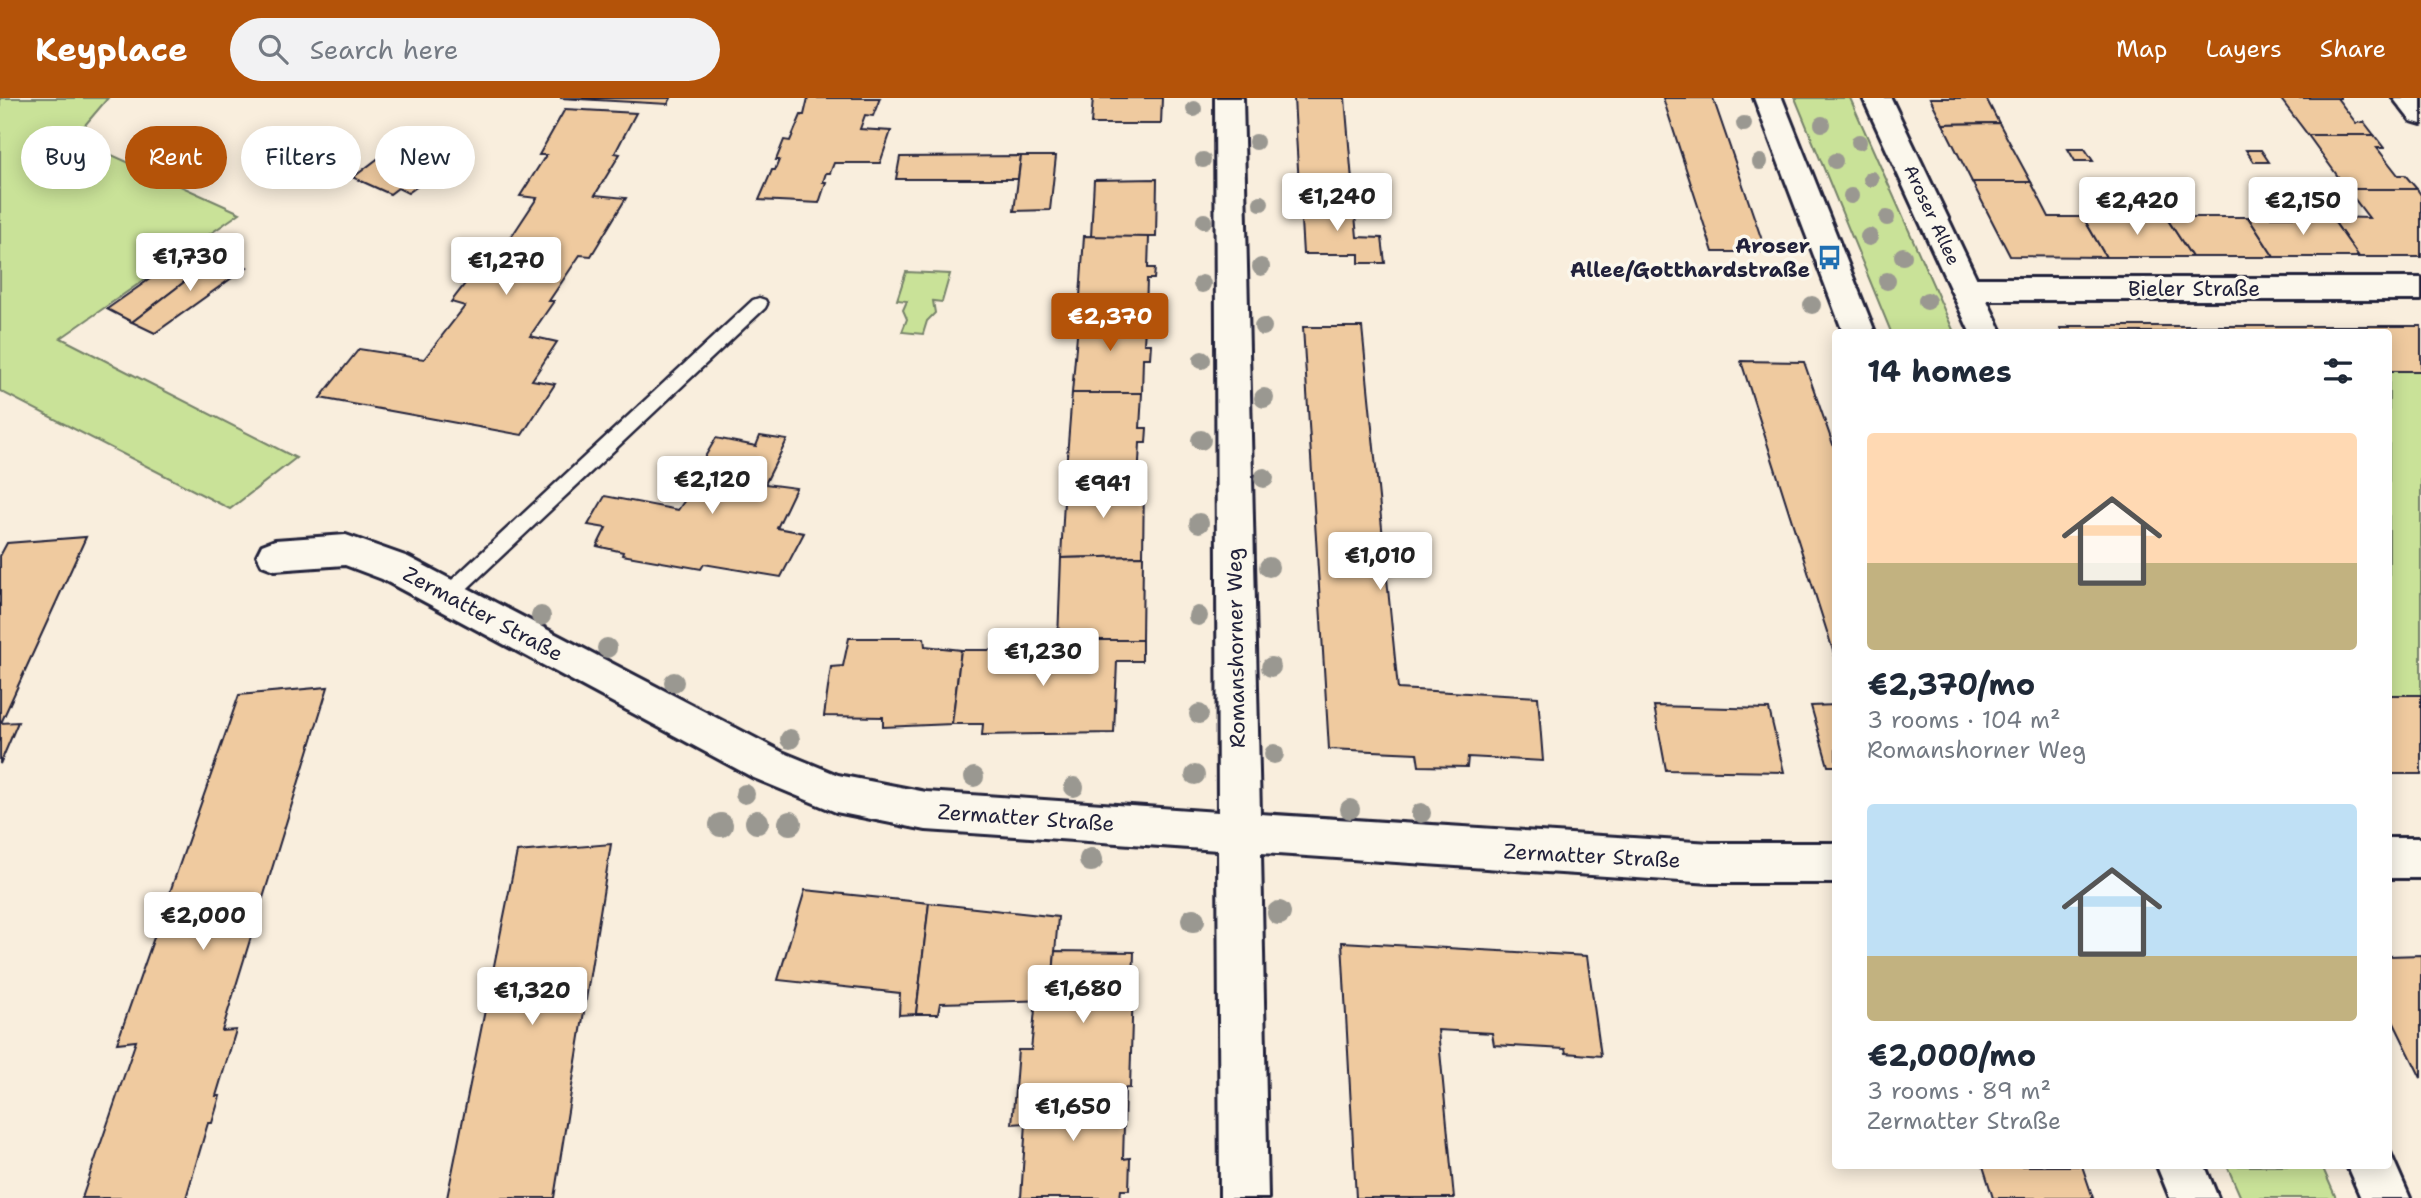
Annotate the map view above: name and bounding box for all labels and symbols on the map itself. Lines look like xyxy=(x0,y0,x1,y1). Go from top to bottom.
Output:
street label: Aroser Allee xyxy=(1898,161,1966,269)
pin: €1,240 xyxy=(1280,174,1394,233)
pin: €2,420 xyxy=(2080,178,2194,237)
pin: €2,150 xyxy=(2246,178,2360,237)
place label: Aroser Allee/Gotthardstraße xyxy=(1570,232,1810,284)
pin: €1,730 xyxy=(133,234,247,293)
pin: €1,270 xyxy=(449,238,563,297)
bus stop icon: Aroser Allee/Gotthardstraße xyxy=(1816,244,1844,272)
street label: Bieler Straße xyxy=(2128,275,2260,303)
pin: €2,370 xyxy=(1053,294,1167,353)
pin: €2,120 xyxy=(655,456,769,516)
pin: €941 xyxy=(1062,460,1144,520)
pin: €1,010 xyxy=(1323,532,1437,592)
street label: Romanshorner Weg xyxy=(1220,548,1252,748)
street label: Zermatter Straße xyxy=(398,560,568,668)
pin: €1,230 xyxy=(986,628,1100,688)
street label: Zermatter Straße xyxy=(937,798,1115,838)
street label: Zermatter Straße xyxy=(1503,837,1681,875)
pin: €2,000 xyxy=(146,892,260,952)
pin: €1,680 xyxy=(1026,965,1140,1025)
pin: €1,320 xyxy=(475,968,589,1027)
pin: €1,650 xyxy=(1016,1084,1130,1143)

